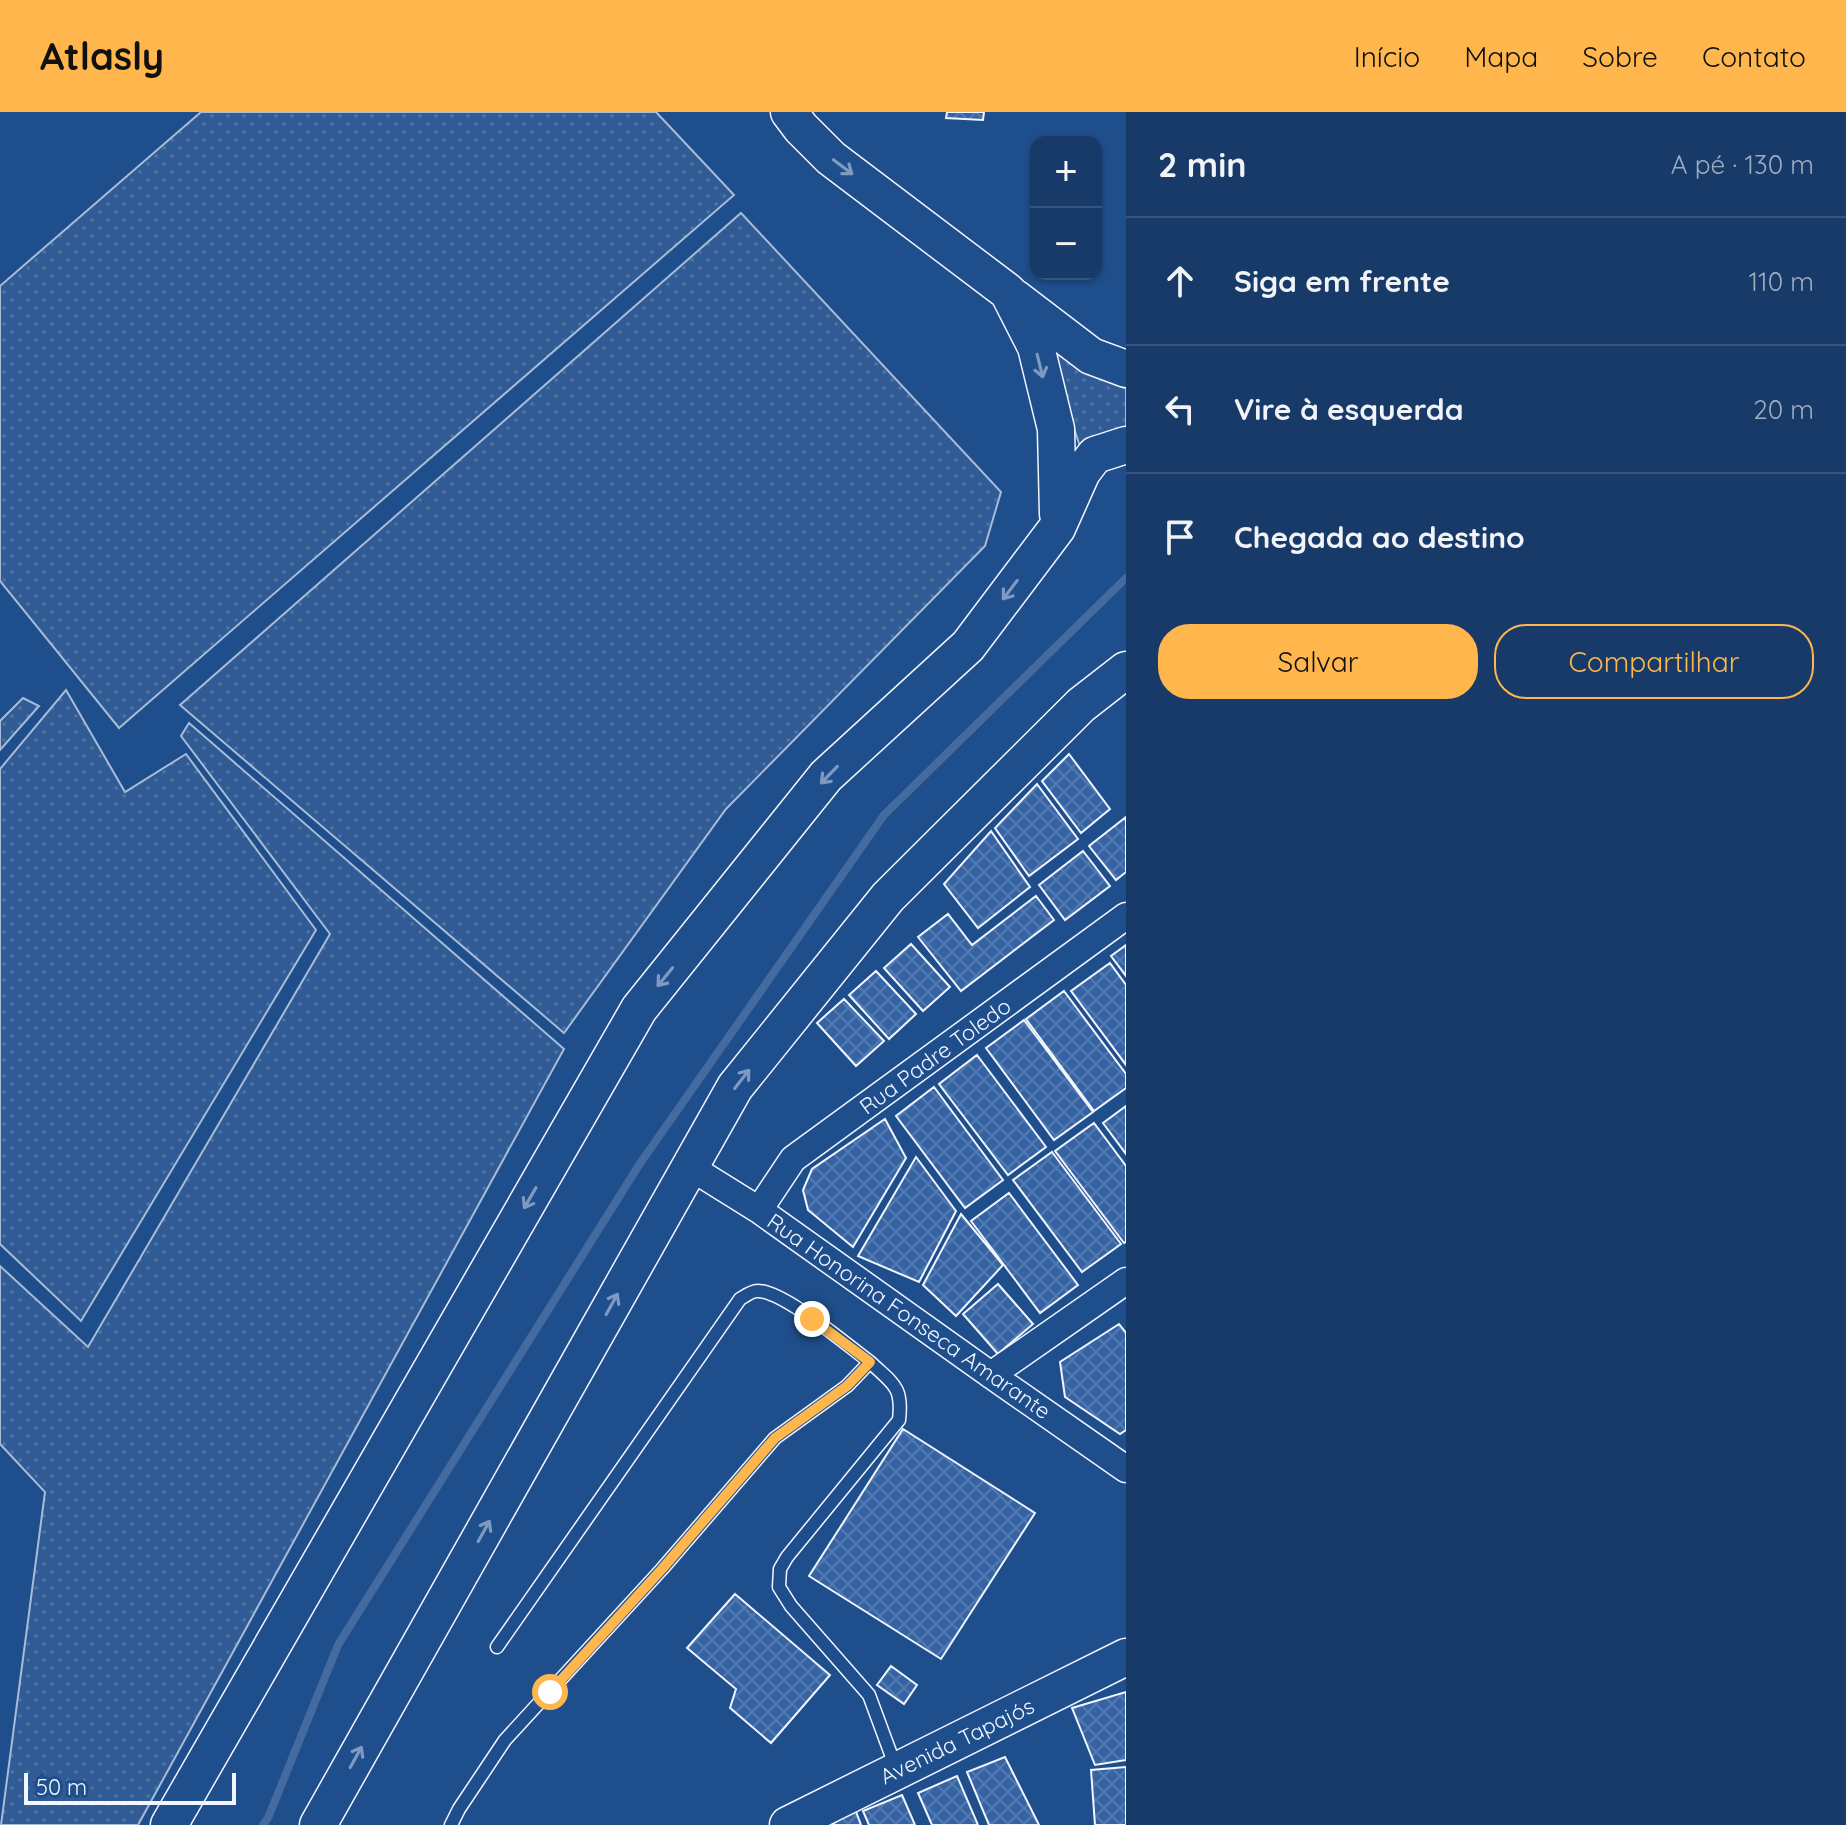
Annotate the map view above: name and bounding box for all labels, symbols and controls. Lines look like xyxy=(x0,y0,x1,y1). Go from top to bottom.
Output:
text: Atlasly xyxy=(40,32,164,80)
text: Início xyxy=(1354,39,1420,74)
text: Mapa xyxy=(1464,39,1538,74)
text: Sobre xyxy=(1582,39,1658,74)
text: Contato xyxy=(1702,39,1806,74)
map controls xyxy=(1030,136,1102,280)
button: + xyxy=(1030,136,1102,208)
text: 2 min xyxy=(1158,143,1247,186)
text: A pé · 130 m xyxy=(1671,148,1814,181)
one-way arrow xyxy=(832,159,853,176)
button: − xyxy=(1030,208,1102,280)
icon: ahead xyxy=(1158,259,1202,303)
text: Siga em frente xyxy=(1234,262,1450,300)
text: 110 m xyxy=(1748,265,1814,298)
one-way arrow xyxy=(1034,353,1049,379)
icon: left xyxy=(1158,387,1202,431)
text: Vire à esquerda xyxy=(1234,390,1463,428)
text: 20 m xyxy=(1753,393,1814,426)
icon: arrive xyxy=(1158,515,1202,559)
text: Chegada ao destino xyxy=(1234,518,1525,556)
one-way arrow xyxy=(1002,579,1019,600)
button: Salvar xyxy=(1158,624,1478,699)
button: Compartilhar xyxy=(1494,624,1814,699)
one-way arrow xyxy=(819,765,838,785)
one-way arrow xyxy=(656,966,674,987)
street label: Rua Padre Toledo xyxy=(854,992,1016,1120)
one-way arrow xyxy=(733,1069,750,1090)
one-way arrow xyxy=(522,1186,537,1210)
street label: Rua Honorina Fonseca Amarante xyxy=(762,1207,1056,1425)
one-way arrow xyxy=(604,1293,620,1316)
route end xyxy=(794,1301,830,1337)
one-way arrow xyxy=(477,1519,492,1543)
route start xyxy=(532,1674,568,1710)
street label: Avenida Tapajós xyxy=(875,1692,1039,1790)
one-way arrow xyxy=(348,1746,364,1769)
scale bar xyxy=(24,1769,236,1805)
text: 50 m xyxy=(36,1773,87,1801)

